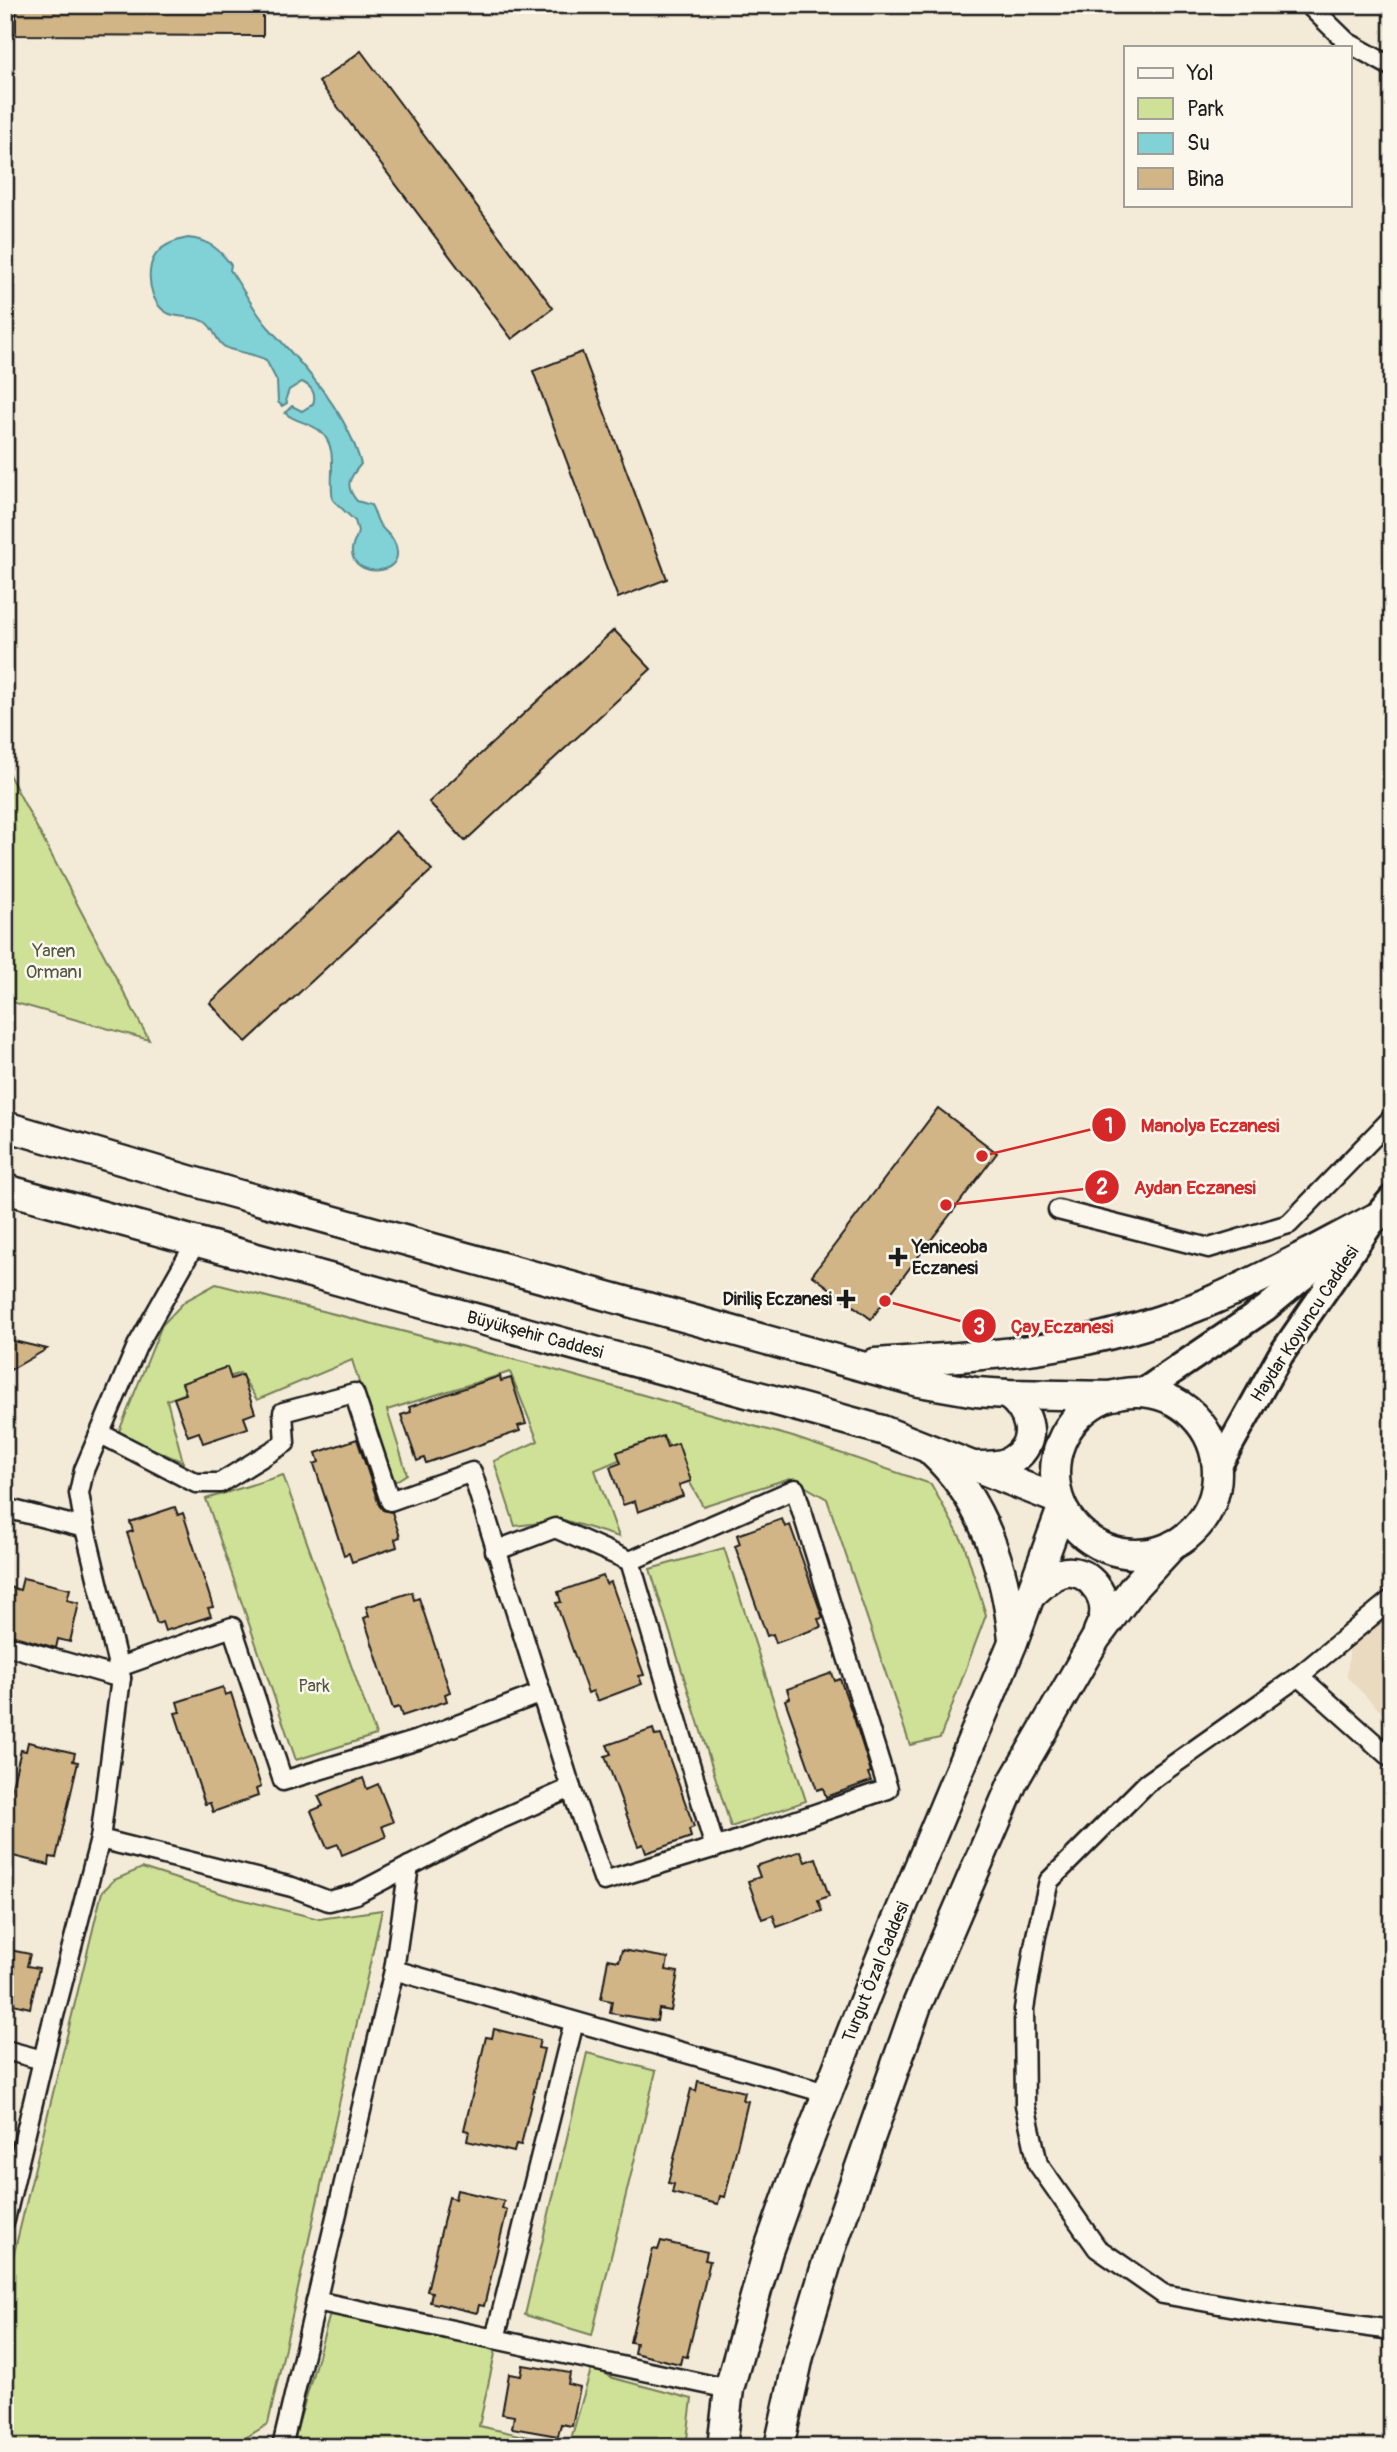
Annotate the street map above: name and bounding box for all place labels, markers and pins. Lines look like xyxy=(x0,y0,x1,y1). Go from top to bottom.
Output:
callout: Manolya Eczanesi xyxy=(1091,1105,1293,1145)
callout: Aydan Eczanesi xyxy=(1085,1167,1270,1207)
place label: Yeniceoba Eczanesi xyxy=(911,1236,988,1280)
marker: Yeniceoba Eczanesi xyxy=(890,1249,906,1265)
place label: Diriliş Eczanesi xyxy=(722,1288,832,1311)
marker: Diriliş Eczanesi xyxy=(838,1291,854,1307)
callout: Çay Eczanesi xyxy=(961,1306,1127,1346)

